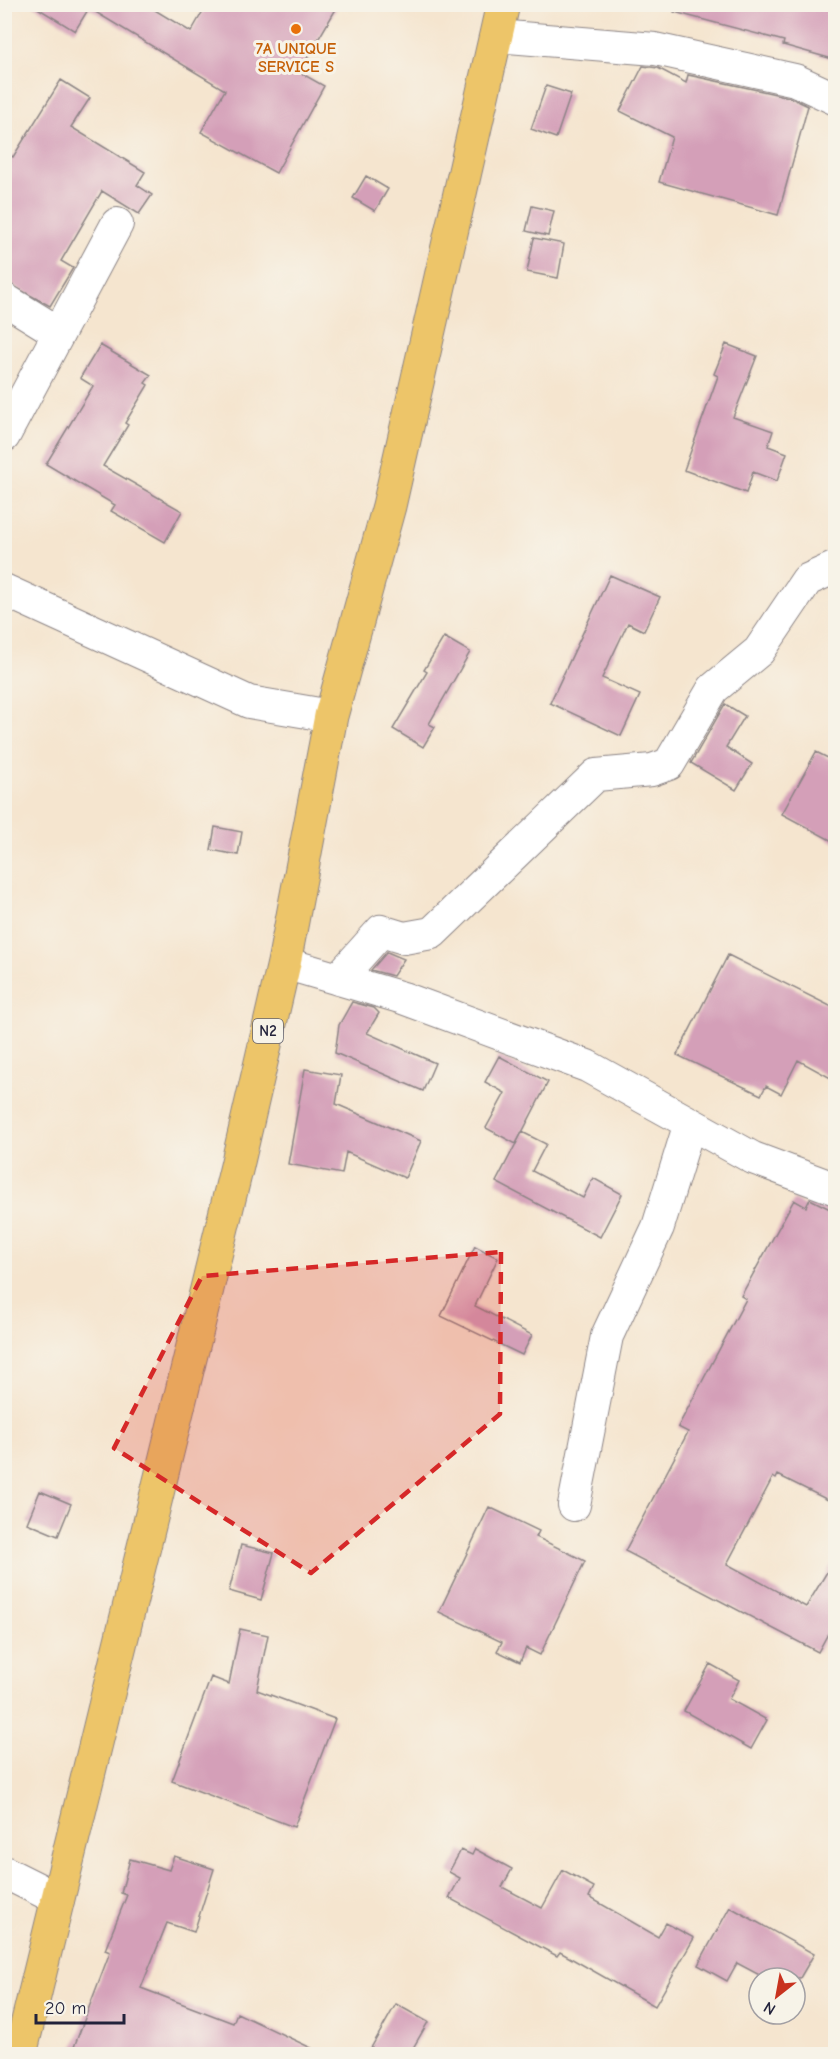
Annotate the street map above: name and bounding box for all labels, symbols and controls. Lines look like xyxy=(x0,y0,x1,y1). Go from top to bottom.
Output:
marker: 7A UNIQUE SERVICE S xyxy=(289,22,303,36)
place label: 7A UNIQUE SERVICE S xyxy=(256,40,337,76)
road number: N2 xyxy=(253,1019,283,1043)
north arrow xyxy=(747,1966,807,2026)
scale bar xyxy=(36,1987,124,2025)
text: 20 m xyxy=(45,1998,86,2019)
text: N xyxy=(761,1998,779,2018)

